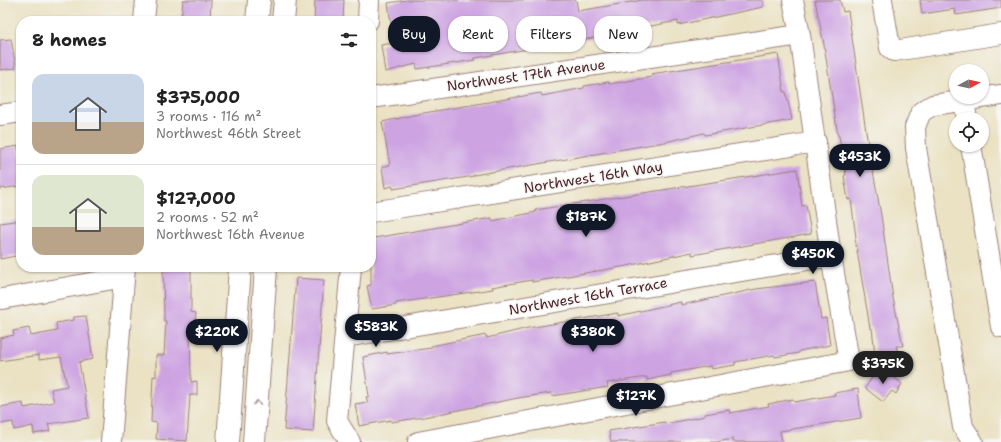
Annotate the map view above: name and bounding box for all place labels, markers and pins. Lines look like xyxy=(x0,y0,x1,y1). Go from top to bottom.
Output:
pin: $453K xyxy=(832,144,888,178)
pin: $187K xyxy=(558,204,614,238)
pin: $450K xyxy=(785,241,841,275)
pin: $583K xyxy=(348,314,404,348)
pin: $220K xyxy=(189,319,245,353)
pin: $380K xyxy=(565,319,621,353)
pin: $375K xyxy=(855,351,911,385)
pin: $127K xyxy=(608,383,664,417)

